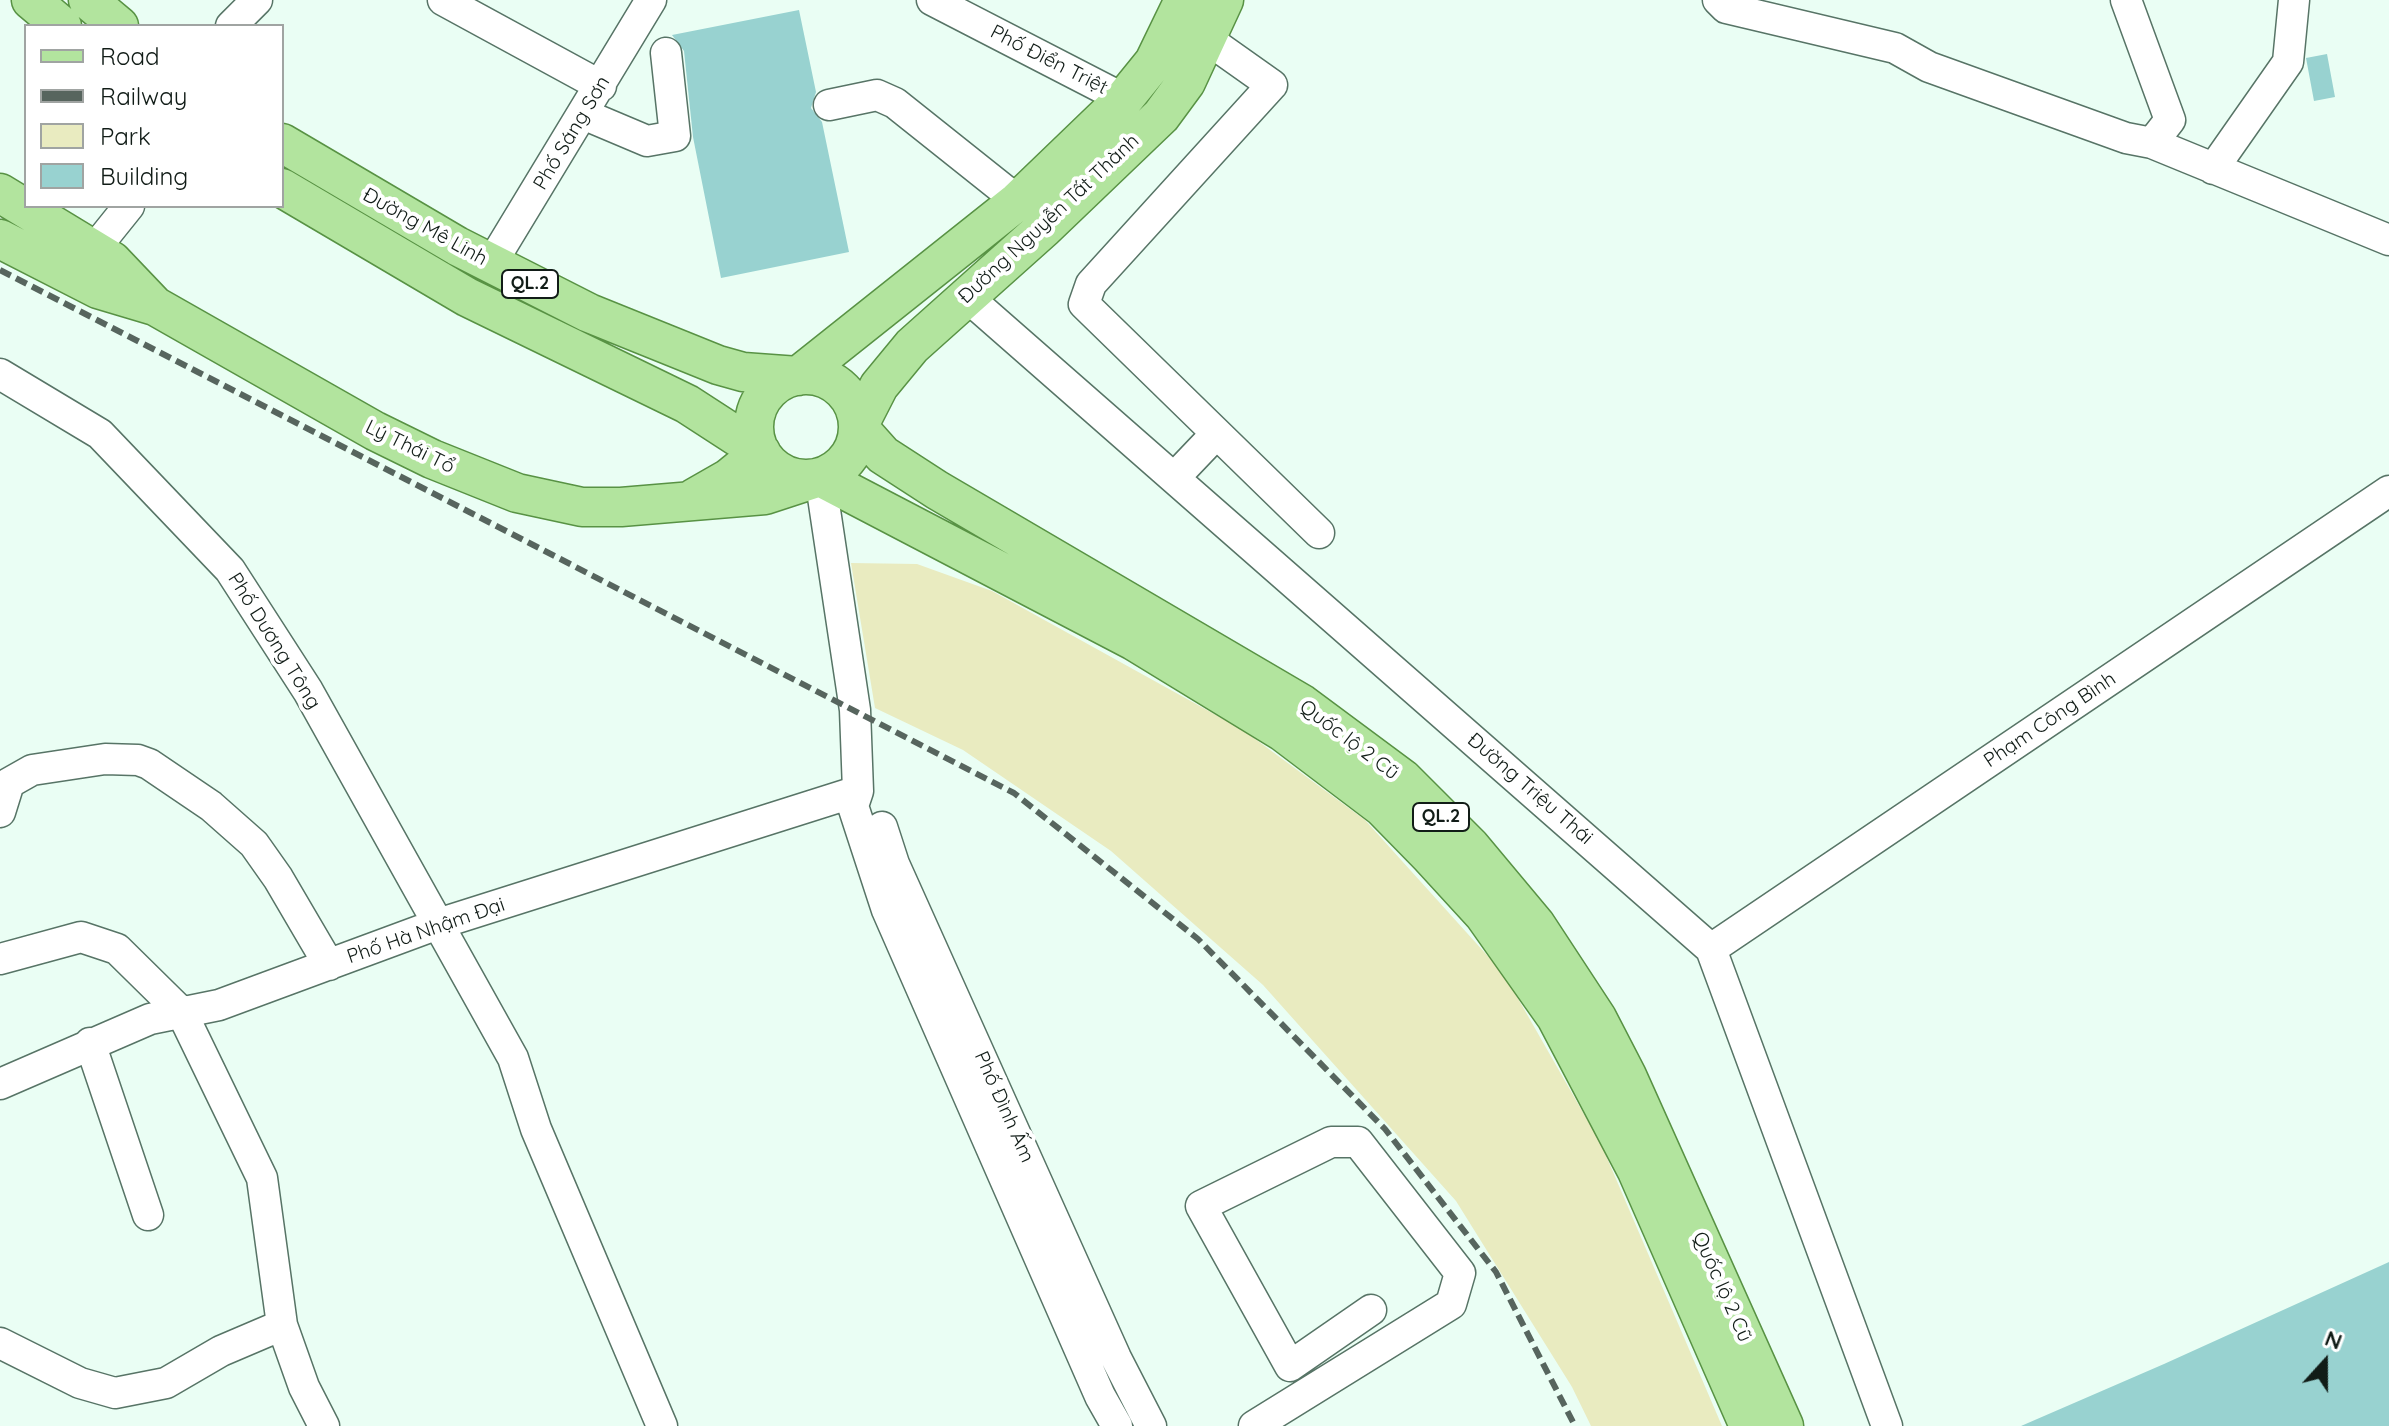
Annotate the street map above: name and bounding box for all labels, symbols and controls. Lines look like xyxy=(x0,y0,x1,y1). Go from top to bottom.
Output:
street label: Phố Điển Triệt xyxy=(986,20,1112,100)
legend xyxy=(24,24,284,208)
text: Road xyxy=(100,41,160,71)
street label: Phố Sáng Sơn xyxy=(529,72,615,194)
text: Railway xyxy=(100,81,187,111)
text: Park xyxy=(100,121,151,151)
street label: Đường Nguyễn Tất Thành xyxy=(954,129,1144,309)
text: Building xyxy=(100,161,188,191)
street label: Đường Mê Linh xyxy=(359,183,491,271)
road number: QL.2 xyxy=(502,270,558,298)
street label: Lý Thái Tổ xyxy=(361,415,459,479)
street label: Phố Dương Tông xyxy=(222,568,326,714)
street label: Phạm Công Bình xyxy=(1979,667,2121,773)
street label: Quốc lộ 2 Cũ xyxy=(1295,695,1403,785)
street label: Đường Triệu Thái xyxy=(1462,728,1598,850)
road number: QL.2 xyxy=(1413,803,1469,831)
street label: Phố Hà Nhậm Đại xyxy=(344,893,508,969)
street label: Phố Đình Ấm xyxy=(969,1048,1039,1166)
street label: Quốc lộ 2 Cũ xyxy=(1687,1228,1757,1346)
north arrow xyxy=(2285,1322,2365,1402)
text: N xyxy=(2321,1324,2346,1356)

